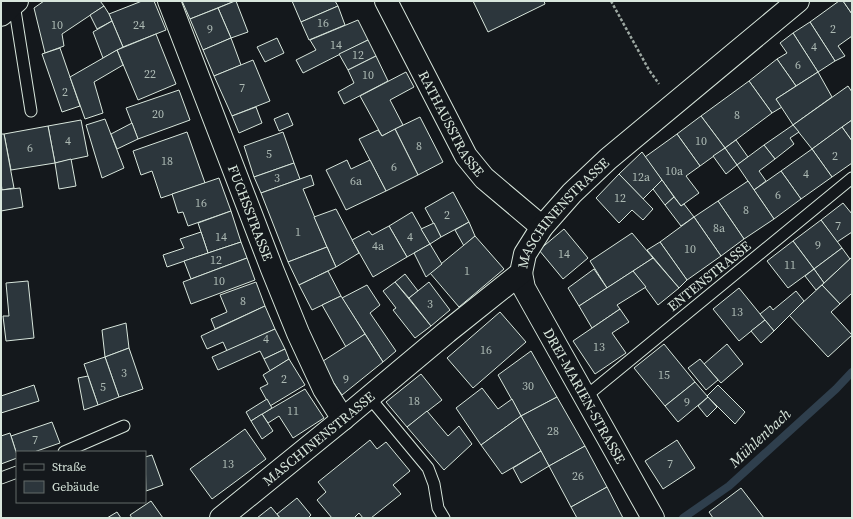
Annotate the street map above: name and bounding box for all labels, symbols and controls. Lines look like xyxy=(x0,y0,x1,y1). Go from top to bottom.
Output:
house number: 16 xyxy=(317,15,329,31)
house number: 10 xyxy=(51,17,63,33)
house number: 24 xyxy=(133,17,145,33)
house number: 9 xyxy=(207,21,213,37)
house number: 2 xyxy=(830,21,836,37)
house number: 14 xyxy=(330,37,342,53)
house number: 4 xyxy=(811,39,817,55)
house number: 12 xyxy=(352,47,364,63)
house number: 6 xyxy=(795,57,801,73)
house number: 22 xyxy=(144,66,156,82)
house number: 10 xyxy=(362,67,374,83)
street label: RATHAUSSTRASSE xyxy=(414,67,489,181)
house number: 7 xyxy=(239,80,245,96)
house number: 2 xyxy=(62,84,68,100)
house number: 20 xyxy=(152,106,164,122)
house number: 8 xyxy=(734,107,740,123)
house number: 4 xyxy=(65,133,71,149)
house number: 10 xyxy=(695,133,707,149)
house number: 8 xyxy=(416,138,422,154)
house number: 6 xyxy=(27,140,33,156)
house number: 5 xyxy=(266,146,272,162)
house number: 2 xyxy=(832,148,838,164)
house number: 18 xyxy=(161,153,173,169)
street label: MASCHINENSTRASSE xyxy=(512,153,614,270)
house number: 6 xyxy=(391,159,397,175)
street label: FUCHSSTRASSE xyxy=(223,162,278,264)
house number: 10a xyxy=(665,163,684,179)
house number: 4 xyxy=(803,166,809,182)
house number: 12a xyxy=(632,169,651,185)
house number: 3 xyxy=(274,170,280,186)
house number: 6a xyxy=(350,173,363,189)
house number: 6 xyxy=(775,187,781,203)
house number: 12 xyxy=(614,190,626,206)
house number: 16 xyxy=(195,195,207,211)
house number: 8 xyxy=(743,202,749,218)
house number: 2 xyxy=(444,207,450,223)
house number: 7 xyxy=(835,218,841,234)
house number: 8a xyxy=(713,220,726,236)
house number: 1 xyxy=(295,224,301,240)
house number: 14 xyxy=(215,229,227,245)
house number: 4 xyxy=(407,229,413,245)
street label: ENTENSTRASSE xyxy=(663,236,755,316)
house number: 9 xyxy=(815,237,821,253)
house number: 4a xyxy=(372,238,385,254)
house number: 10 xyxy=(684,241,696,257)
house number: 14 xyxy=(558,246,570,262)
house number: 12 xyxy=(210,252,222,268)
house number: 11 xyxy=(784,257,796,273)
house number: 1 xyxy=(464,263,470,279)
house number: 10 xyxy=(213,273,225,289)
house number: 8 xyxy=(240,293,246,309)
house number: 3 xyxy=(427,296,433,312)
house number: 13 xyxy=(731,304,743,320)
street label: DREI-MARIEN-STRASSE xyxy=(539,325,631,467)
house number: 4 xyxy=(263,331,269,347)
house number: 13 xyxy=(593,339,605,355)
house number: 16 xyxy=(480,342,492,358)
house number: 3 xyxy=(121,365,127,381)
house number: 15 xyxy=(658,367,670,383)
house number: 2 xyxy=(281,371,287,387)
house number: 9 xyxy=(343,371,349,387)
house number: 30 xyxy=(522,378,534,394)
house number: 5 xyxy=(100,379,106,395)
street label: MASCHINENSTRASSE xyxy=(258,387,379,490)
house number: 18 xyxy=(408,393,420,409)
house number: 9 xyxy=(684,394,690,410)
house number: 11 xyxy=(287,403,299,419)
water label: Mühlenbach xyxy=(723,403,795,472)
house number: 28 xyxy=(547,423,559,439)
house number: 7 xyxy=(32,432,38,448)
legend xyxy=(16,451,146,503)
house number: 13 xyxy=(222,456,234,472)
house number: 7 xyxy=(667,456,673,472)
text: Straße xyxy=(52,459,86,475)
house number: 26 xyxy=(572,468,584,484)
text: Gebäude xyxy=(52,479,99,495)

